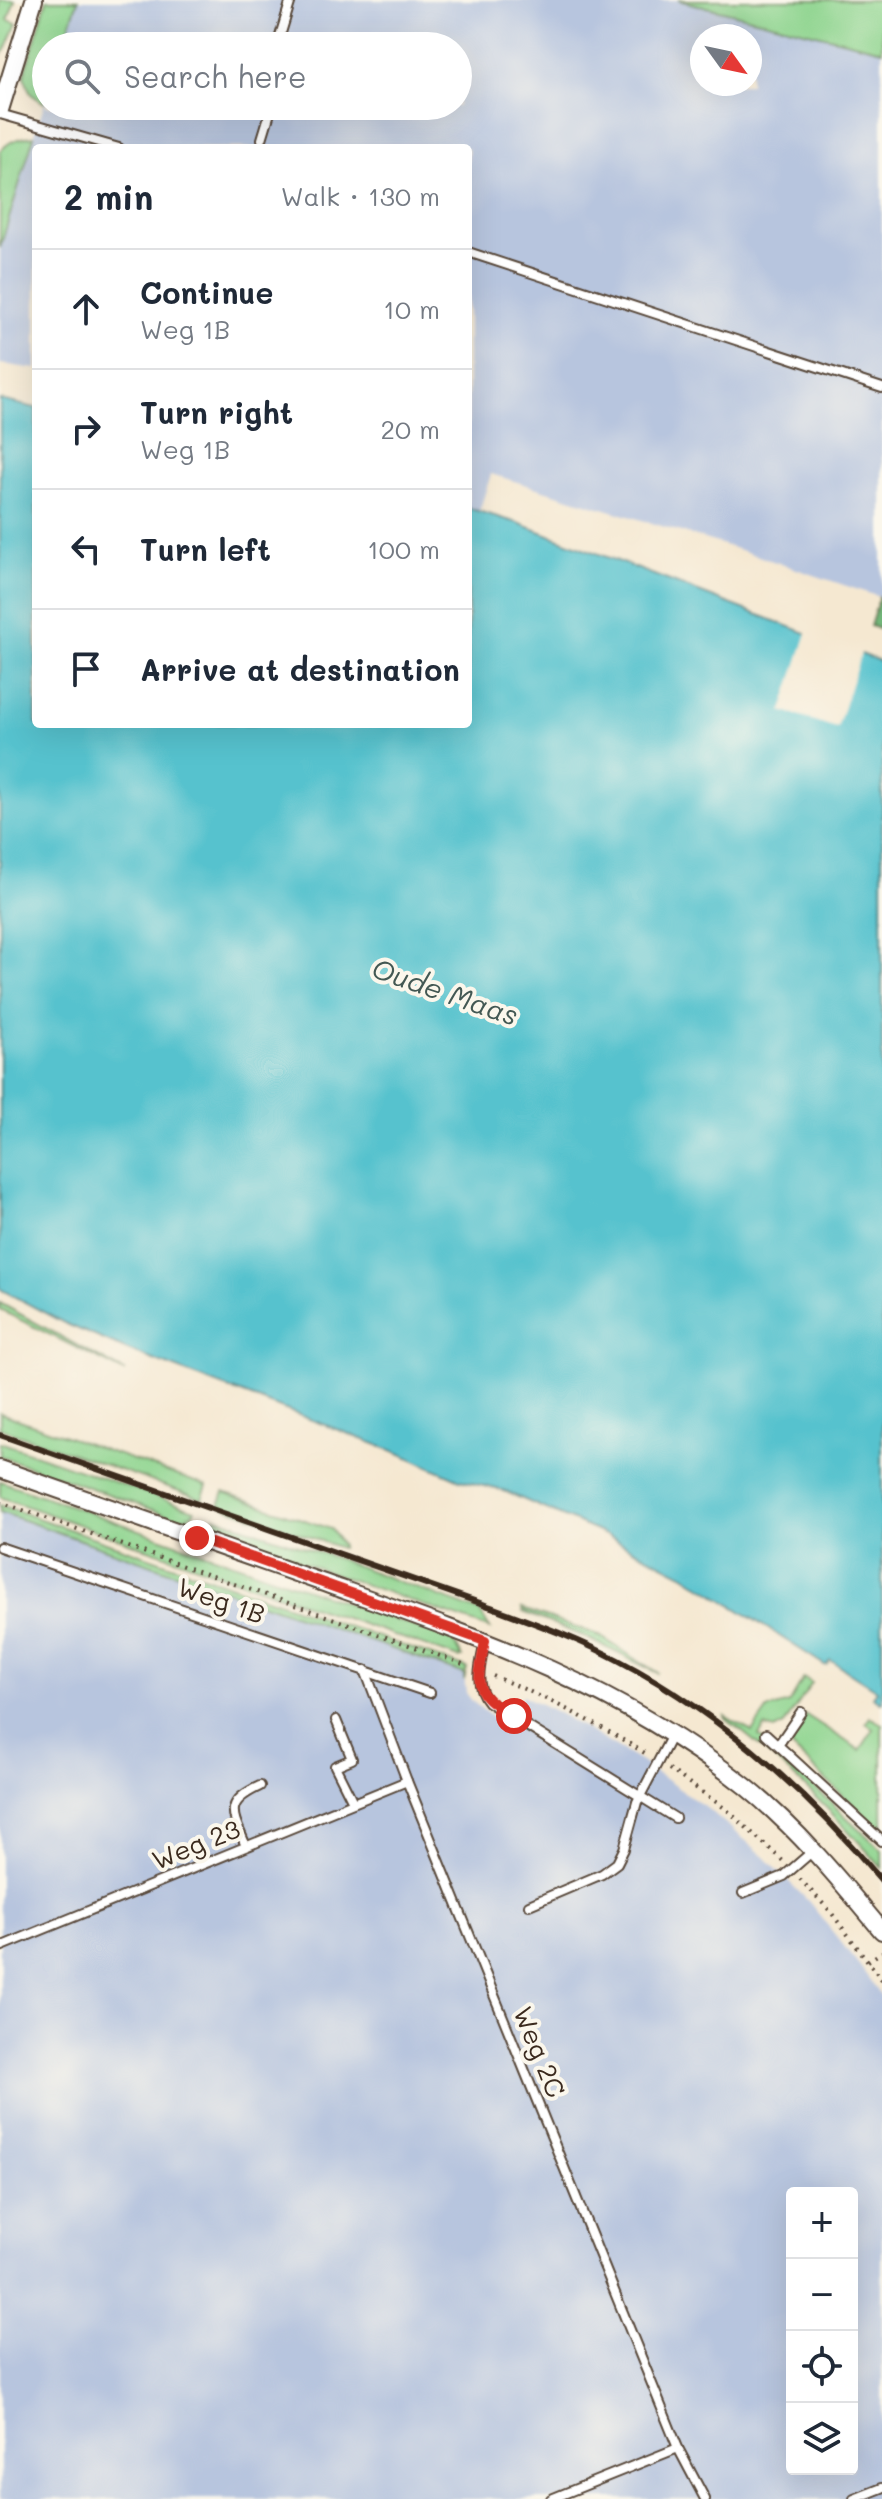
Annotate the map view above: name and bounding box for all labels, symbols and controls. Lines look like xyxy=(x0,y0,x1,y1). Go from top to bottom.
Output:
north arrow xyxy=(690,24,762,96)
search box xyxy=(32,32,472,120)
icon: search xyxy=(60,54,104,98)
text: Search here xyxy=(124,56,307,96)
text: 2 min xyxy=(64,174,153,219)
text: Walk · 130 m xyxy=(281,179,440,213)
text: Continue xyxy=(140,272,273,312)
icon: ahead xyxy=(64,287,108,331)
text: 10 m xyxy=(383,292,440,326)
text: Weg 1B xyxy=(140,312,230,346)
text: Turn right xyxy=(140,392,293,432)
icon: right xyxy=(64,407,108,451)
text: 20 m xyxy=(380,412,440,446)
text: Weg 1B xyxy=(140,432,230,466)
icon: left xyxy=(64,527,108,571)
text: Turn left xyxy=(140,529,271,569)
text: 100 m xyxy=(367,532,440,566)
icon: arrive xyxy=(64,647,108,691)
text: Arrive at destination xyxy=(140,649,460,689)
water label: Oude Maas xyxy=(367,949,523,1033)
route end xyxy=(179,1520,215,1556)
street label: Weg 1B xyxy=(173,1569,269,1631)
route start xyxy=(496,1698,532,1734)
street label: Weg 23 xyxy=(147,1811,245,1877)
street label: Weg 2C xyxy=(506,2001,574,2102)
map controls xyxy=(786,2187,858,2475)
button: + xyxy=(786,2187,858,2259)
button: − xyxy=(786,2259,858,2331)
button: locate xyxy=(786,2331,858,2403)
button: layers xyxy=(786,2403,858,2475)

